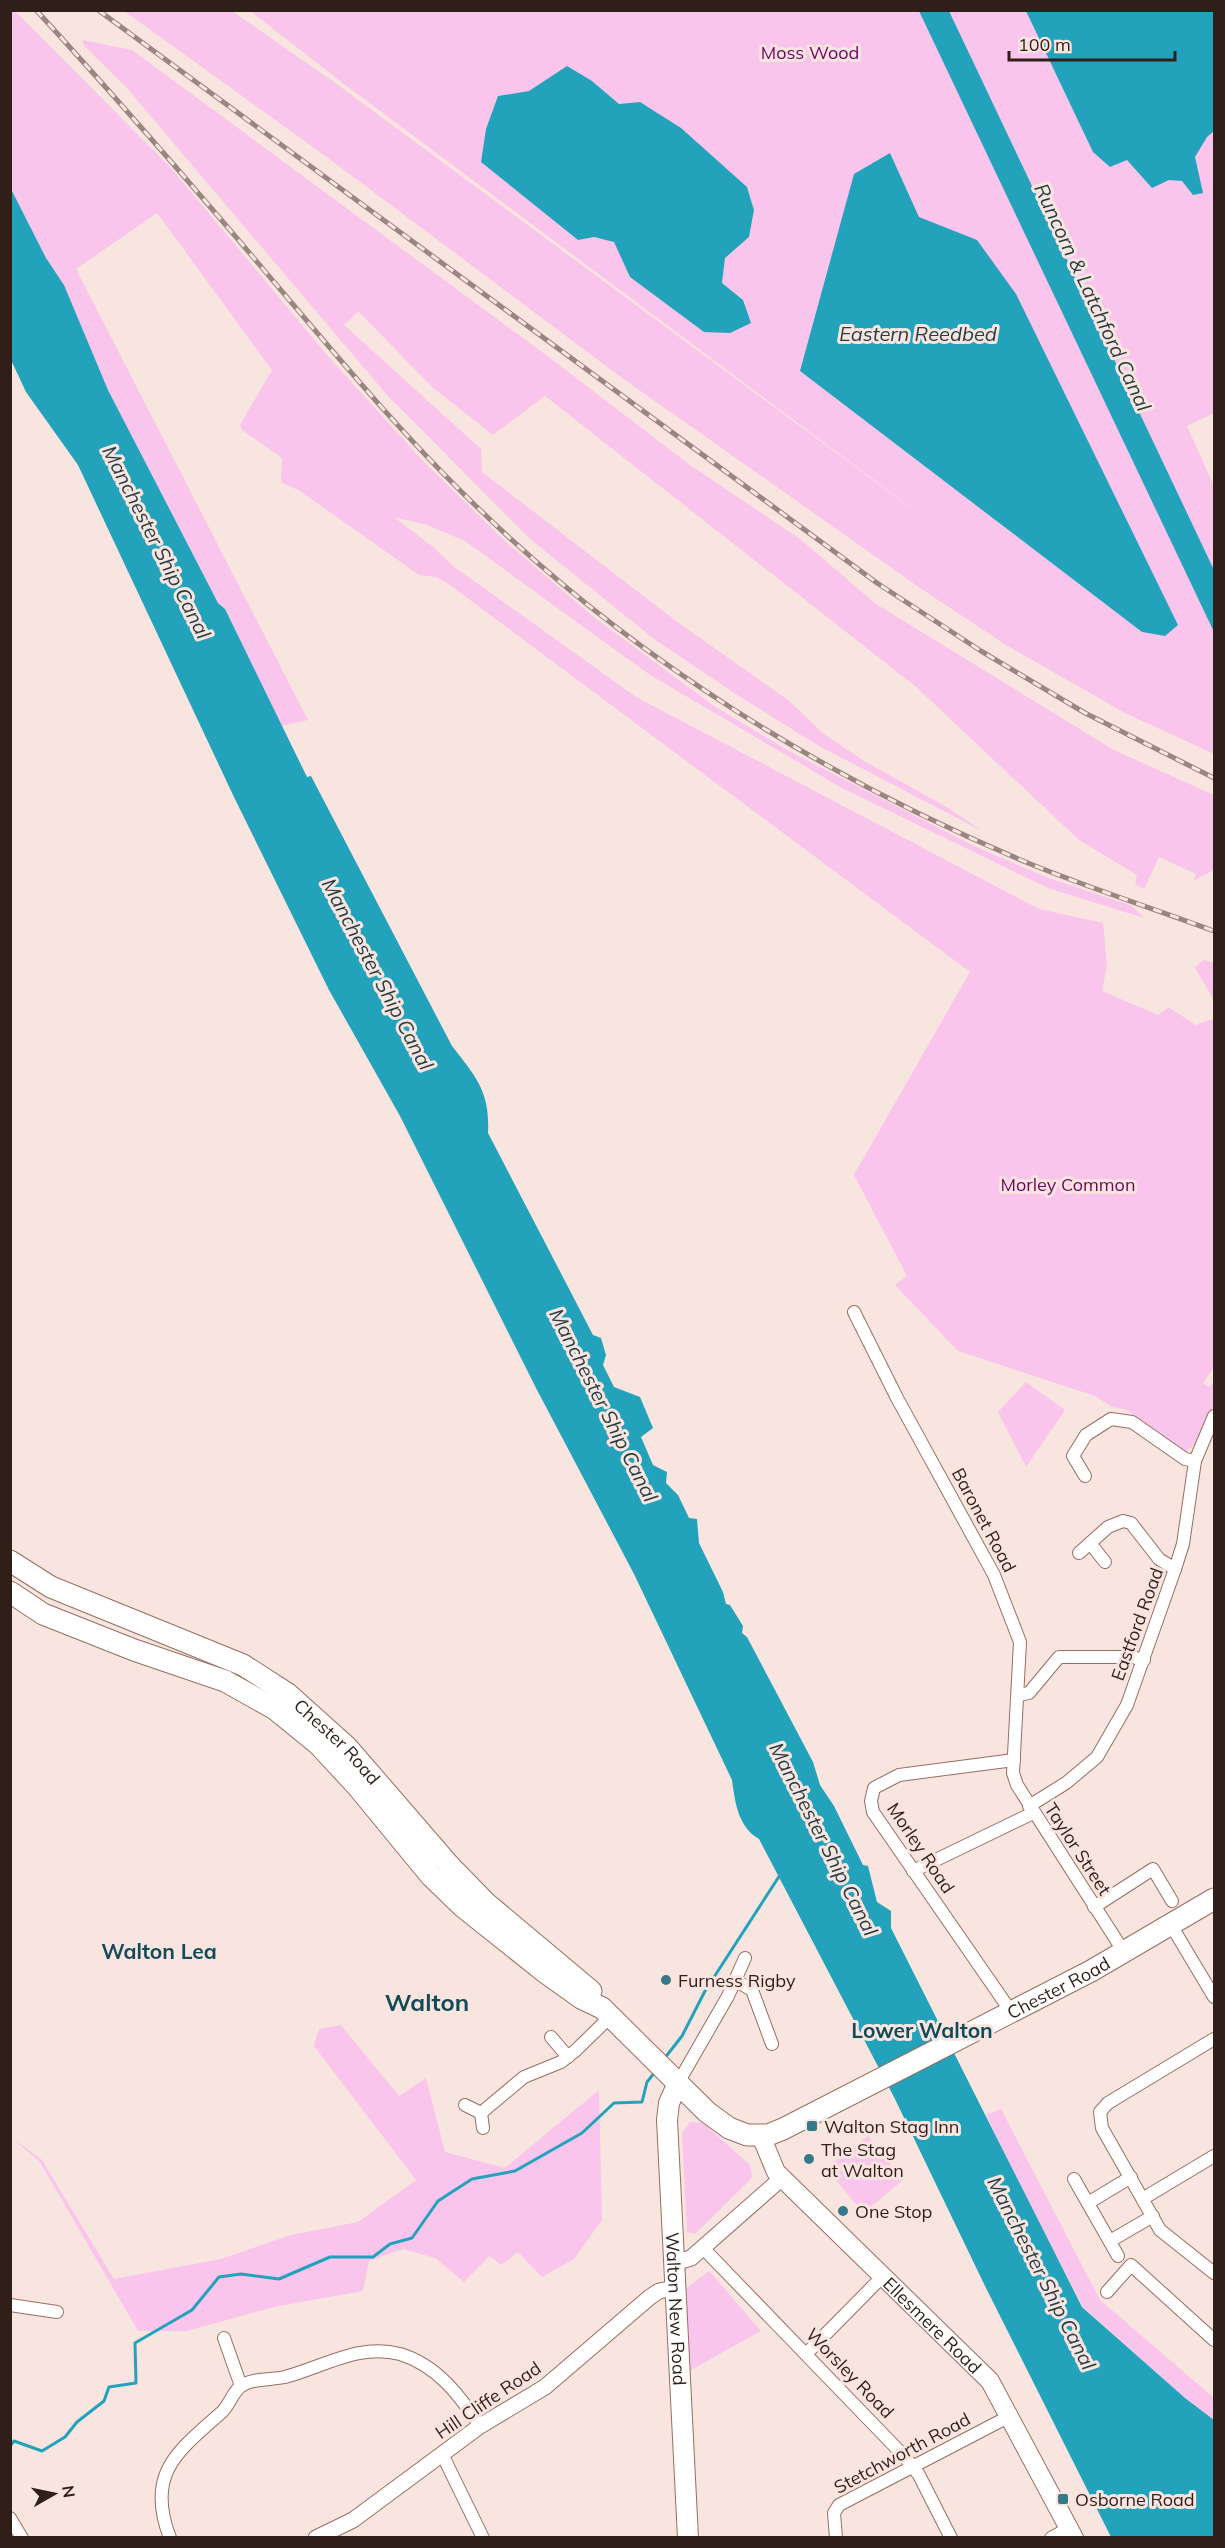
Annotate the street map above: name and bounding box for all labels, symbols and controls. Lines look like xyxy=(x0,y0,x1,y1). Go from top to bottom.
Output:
scale bar xyxy=(1009,24,1176,62)
text: 100 m xyxy=(1018,33,1071,56)
park label: Moss Wood xyxy=(761,41,859,64)
water label: Runcorn & Latchford Canal xyxy=(1029,179,1157,415)
water label: Eastern Reedbed xyxy=(839,321,997,346)
water label: Manchester Ship Canal xyxy=(97,441,217,643)
water label: Manchester Ship Canal xyxy=(317,874,439,1074)
park label: Morley Common xyxy=(1001,1173,1135,1196)
water label: Manchester Ship Canal xyxy=(544,1304,664,1506)
street label: Baronet Road xyxy=(947,1464,1021,1576)
street label: Eastford Road xyxy=(1106,1564,1168,1684)
street label: Chester Road xyxy=(289,1694,386,1789)
water label: Manchester Ship Canal xyxy=(764,1738,884,1940)
street label: Morley Road xyxy=(882,1798,960,1898)
street label: Taylor Street xyxy=(1040,1799,1116,1899)
district label: Walton Lea xyxy=(101,1938,217,1964)
street label: Chester Road xyxy=(1003,1951,1114,2024)
place label: Furness Rigby xyxy=(678,1969,796,1992)
marker: Furness Rigby xyxy=(659,1973,673,1987)
district label: Walton xyxy=(385,1987,469,2017)
district label: Lower Walton xyxy=(851,2017,993,2043)
place label: Walton Stag Inn xyxy=(824,2115,959,2138)
marker: Walton Stag Inn xyxy=(805,2119,819,2133)
place label: The Stag at Walton xyxy=(821,2138,904,2182)
marker: The Stag at Walton xyxy=(802,2152,816,2166)
water label: Manchester Ship Canal xyxy=(982,2172,1102,2374)
place label: One Stop xyxy=(855,2200,932,2223)
marker: One Stop xyxy=(836,2204,850,2218)
street label: Walton New Road xyxy=(661,2231,692,2386)
street label: Ellesmere Road xyxy=(879,2272,987,2378)
street label: Worsley Road xyxy=(801,2323,899,2423)
street label: Hill Cliffe Road xyxy=(431,2356,545,2444)
street label: Stetchworth Road xyxy=(830,2407,974,2499)
north arrow xyxy=(24,2464,84,2524)
text: N xyxy=(58,2484,80,2499)
place label: Osborne Road xyxy=(1075,2488,1195,2511)
marker: Osborne Road xyxy=(1056,2492,1070,2506)

